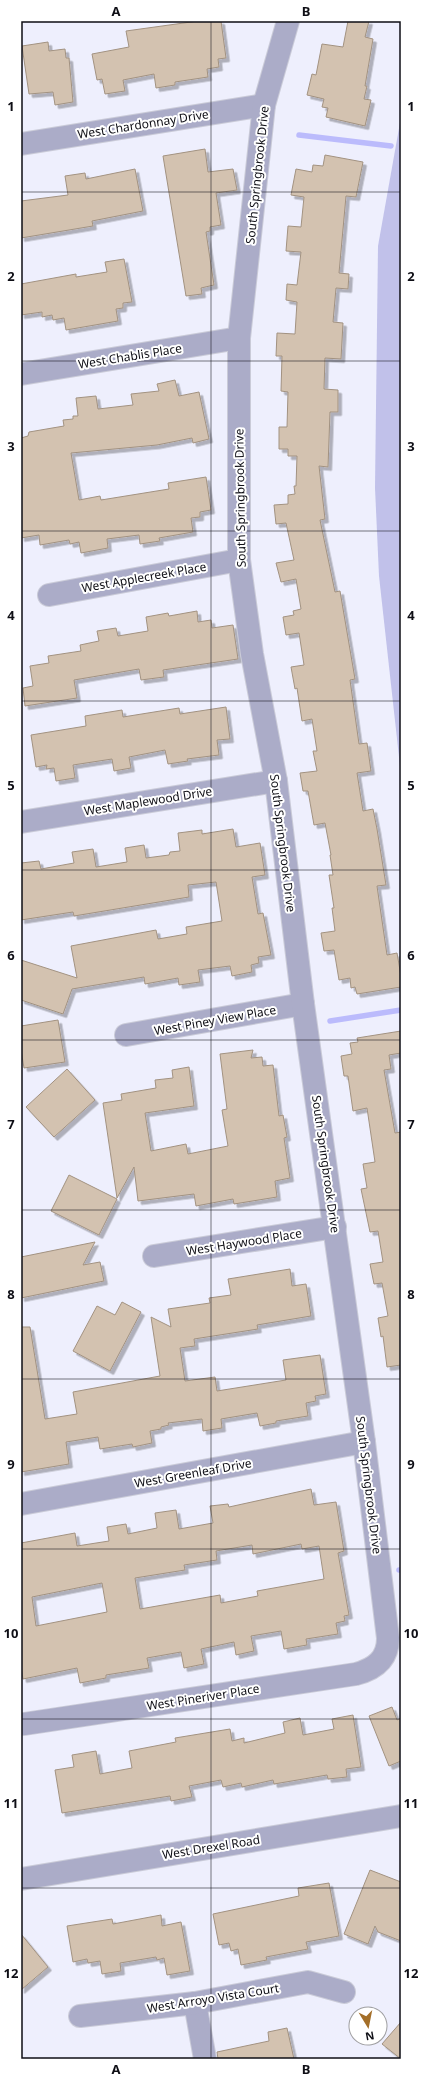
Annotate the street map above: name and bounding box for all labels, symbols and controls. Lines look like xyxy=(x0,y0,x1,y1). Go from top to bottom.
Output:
text: A xyxy=(112,2,121,20)
text: B xyxy=(302,2,310,20)
text: 1 xyxy=(7,97,15,115)
text: 1 xyxy=(407,97,415,115)
street label: West Chardonnay Drive xyxy=(76,105,210,143)
street label: South Springbrook Drive xyxy=(241,105,273,245)
text: 2 xyxy=(7,267,15,285)
text: 2 xyxy=(407,267,415,285)
street label: West Chablis Place xyxy=(77,339,183,373)
street label: South Springbrook Drive xyxy=(230,428,250,568)
text: 3 xyxy=(7,437,15,455)
text: 3 xyxy=(407,437,415,455)
street label: West Applecreek Place xyxy=(80,558,208,596)
text: 4 xyxy=(7,606,15,624)
text: 4 xyxy=(407,606,415,624)
street label: South Springbrook Drive xyxy=(266,773,300,913)
text: 5 xyxy=(7,776,15,794)
text: 5 xyxy=(407,776,415,794)
street label: West Maplewood Drive xyxy=(83,782,214,820)
text: 6 xyxy=(7,946,15,964)
text: 6 xyxy=(407,946,415,964)
street label: West Piney View Place xyxy=(153,1001,277,1039)
street label: South Springbrook Drive xyxy=(308,1094,344,1234)
text: 7 xyxy=(7,1115,15,1133)
text: 7 xyxy=(407,1115,415,1133)
street label: West Haywood Place xyxy=(185,1224,303,1260)
text: 8 xyxy=(7,1285,15,1303)
text: 8 xyxy=(407,1285,415,1303)
street label: South Springbrook Drive xyxy=(352,1415,386,1555)
street label: West Greenleaf Drive xyxy=(133,1454,253,1492)
text: 9 xyxy=(7,1455,15,1473)
text: 9 xyxy=(407,1455,415,1473)
text: 10 xyxy=(4,1624,18,1642)
text: 10 xyxy=(404,1624,418,1642)
street label: West Pineriver Place xyxy=(145,1680,261,1714)
text: 11 xyxy=(4,1794,18,1812)
text: 11 xyxy=(404,1794,418,1812)
street label: West Drexel Road xyxy=(161,1831,261,1863)
text: 12 xyxy=(4,1964,18,1982)
text: 12 xyxy=(404,1964,418,1982)
street label: West Arroyo Vista Court xyxy=(146,1979,281,2017)
north arrow xyxy=(348,2006,388,2046)
text: N xyxy=(364,2028,376,2045)
text: A xyxy=(112,2060,121,2078)
text: B xyxy=(302,2060,310,2078)

